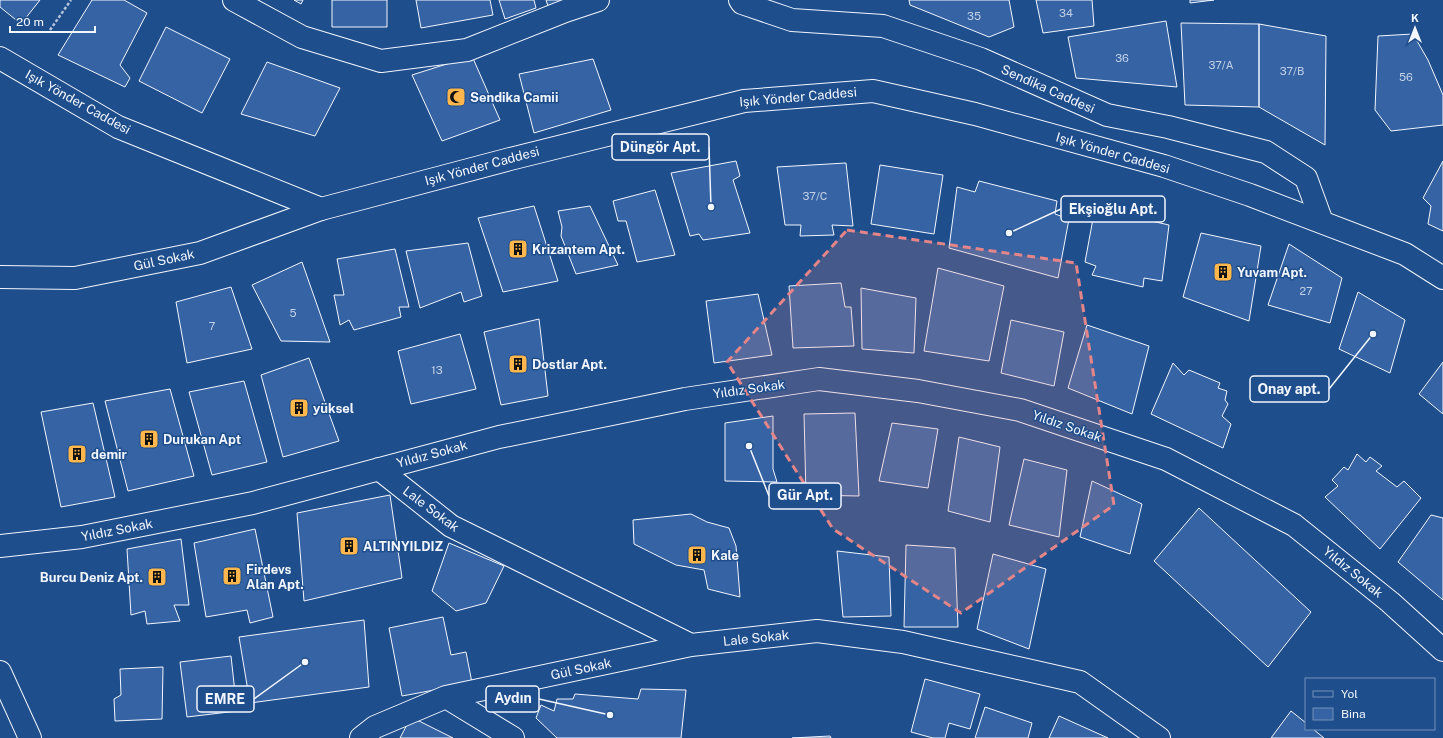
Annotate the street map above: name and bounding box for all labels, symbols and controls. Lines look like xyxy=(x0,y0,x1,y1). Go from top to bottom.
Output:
house number: 34 xyxy=(1059,7,1073,19)
scale bar xyxy=(10,8,95,34)
north arrow xyxy=(1395,8,1435,48)
house number: 35 xyxy=(967,10,981,22)
text: K xyxy=(1411,12,1419,24)
text: 20 m xyxy=(16,15,44,29)
house number: 36 xyxy=(1115,52,1129,64)
house number: 37/A xyxy=(1208,59,1234,71)
street label: Sendika Caddesi xyxy=(999,62,1097,116)
house number: 37/B xyxy=(1280,65,1304,77)
street label: Işık Yönder Caddesi xyxy=(23,67,133,137)
house number: 56 xyxy=(1399,71,1413,83)
street label: Işık Yönder Caddesi xyxy=(739,84,857,110)
mosque icon: Sendika Camii xyxy=(445,86,467,108)
place label: Sendika Camii xyxy=(470,90,558,105)
street label: Işık Yönder Caddesi xyxy=(1054,130,1172,176)
callout: Düngör Apt. xyxy=(612,134,709,160)
text: Düngör Apt. xyxy=(620,139,700,155)
street label: Işık Yönder Caddesi xyxy=(423,143,541,189)
house number: 37/C xyxy=(803,190,827,202)
callout: Ekşioğlu Apt. xyxy=(1061,196,1165,222)
text: Ekşioğlu Apt. xyxy=(1069,201,1157,217)
building icon: Krizantem Apt. xyxy=(507,238,529,260)
place label: Krizantem Apt. xyxy=(532,242,625,257)
street label: Gül Sokak xyxy=(132,246,196,274)
building icon: Yuvam Apt. xyxy=(1212,261,1234,283)
place label: Yuvam Apt. xyxy=(1237,265,1307,280)
house number: 27 xyxy=(1299,285,1313,297)
house number: 5 xyxy=(289,307,297,319)
house number: 7 xyxy=(209,320,216,332)
building icon: Dostlar Apt. xyxy=(507,353,529,375)
place label: Dostlar Apt. xyxy=(532,357,607,372)
house number: 13 xyxy=(431,364,443,376)
callout: Onay apt. xyxy=(1250,376,1329,402)
street label: Yıldız Sokak xyxy=(712,377,786,401)
text: Onay apt. xyxy=(1257,381,1321,397)
building icon: yüksel xyxy=(288,397,310,419)
place label: yüksel xyxy=(313,401,354,416)
street label: Yıldız Sokak xyxy=(1030,407,1104,445)
building icon: Durukan Apt xyxy=(138,428,160,450)
place label: Durukan Apt xyxy=(163,432,241,447)
street label: Yıldız Sokak xyxy=(395,437,469,471)
building icon: demir xyxy=(66,443,88,465)
place label: demir xyxy=(91,447,128,462)
street label: Lale Sokak xyxy=(400,483,462,535)
callout: Gür Apt. xyxy=(769,483,841,509)
text: Gür Apt. xyxy=(777,487,833,503)
street label: Yıldız Sokak xyxy=(80,516,154,544)
building icon: ALTINYILDIZ xyxy=(338,535,360,557)
place label: ALTINYILDIZ xyxy=(363,539,443,554)
street label: Yıldız Sokak xyxy=(1320,543,1386,601)
building icon: Kale xyxy=(686,544,708,566)
place label: Kale xyxy=(711,548,739,563)
place label: Firdevs Alan Apt. xyxy=(246,562,304,592)
building icon: Firdevs Alan Apt. xyxy=(221,565,243,587)
building icon: Burcu Deniz Apt. xyxy=(146,566,168,588)
place label: Burcu Deniz Apt. xyxy=(40,570,143,585)
street label: Lale Sokak xyxy=(722,627,790,649)
street label: Gül Sokak xyxy=(549,655,613,683)
legend xyxy=(1305,678,1435,730)
callout: EMRE xyxy=(197,686,254,712)
callout: Aydın xyxy=(486,686,539,712)
text: Yol xyxy=(1341,687,1358,701)
text: Aydın xyxy=(494,690,532,706)
text: EMRE xyxy=(205,691,245,707)
text: Bina xyxy=(1341,707,1366,721)

